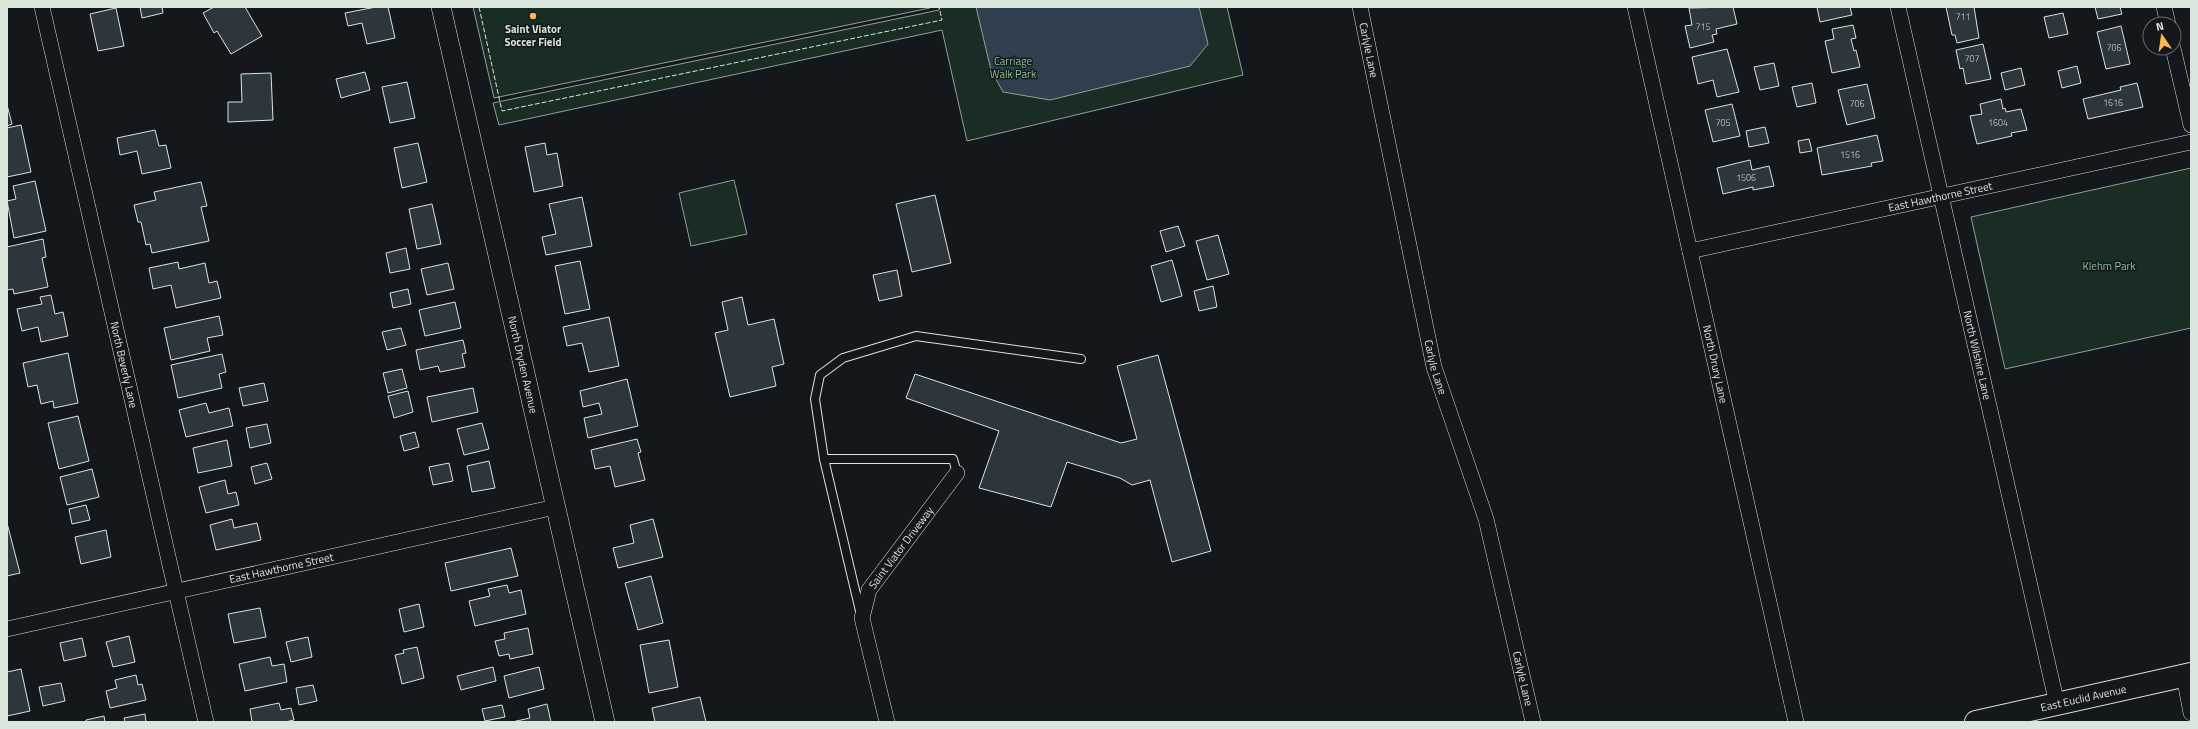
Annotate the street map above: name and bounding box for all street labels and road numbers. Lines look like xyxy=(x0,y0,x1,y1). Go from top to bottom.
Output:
street label: Carlyle Lane xyxy=(1355,21,1382,80)
street label: East Hawthorne Street xyxy=(1887,177,1994,216)
street label: North Wilshire Lane xyxy=(1959,309,1995,402)
street label: North Dryden Avenue xyxy=(504,314,542,415)
street label: North Beverly Lane xyxy=(106,320,142,410)
street label: North Drury Lane xyxy=(1699,323,1732,405)
street label: Carlyle Lane xyxy=(1421,338,1451,397)
street label: Saint Viator Driveway xyxy=(865,502,938,592)
street label: East Hawthorne Street xyxy=(228,549,335,587)
street label: Carlyle Lane xyxy=(1509,650,1537,708)
street label: East Euclid Avenue xyxy=(2039,681,2128,715)

